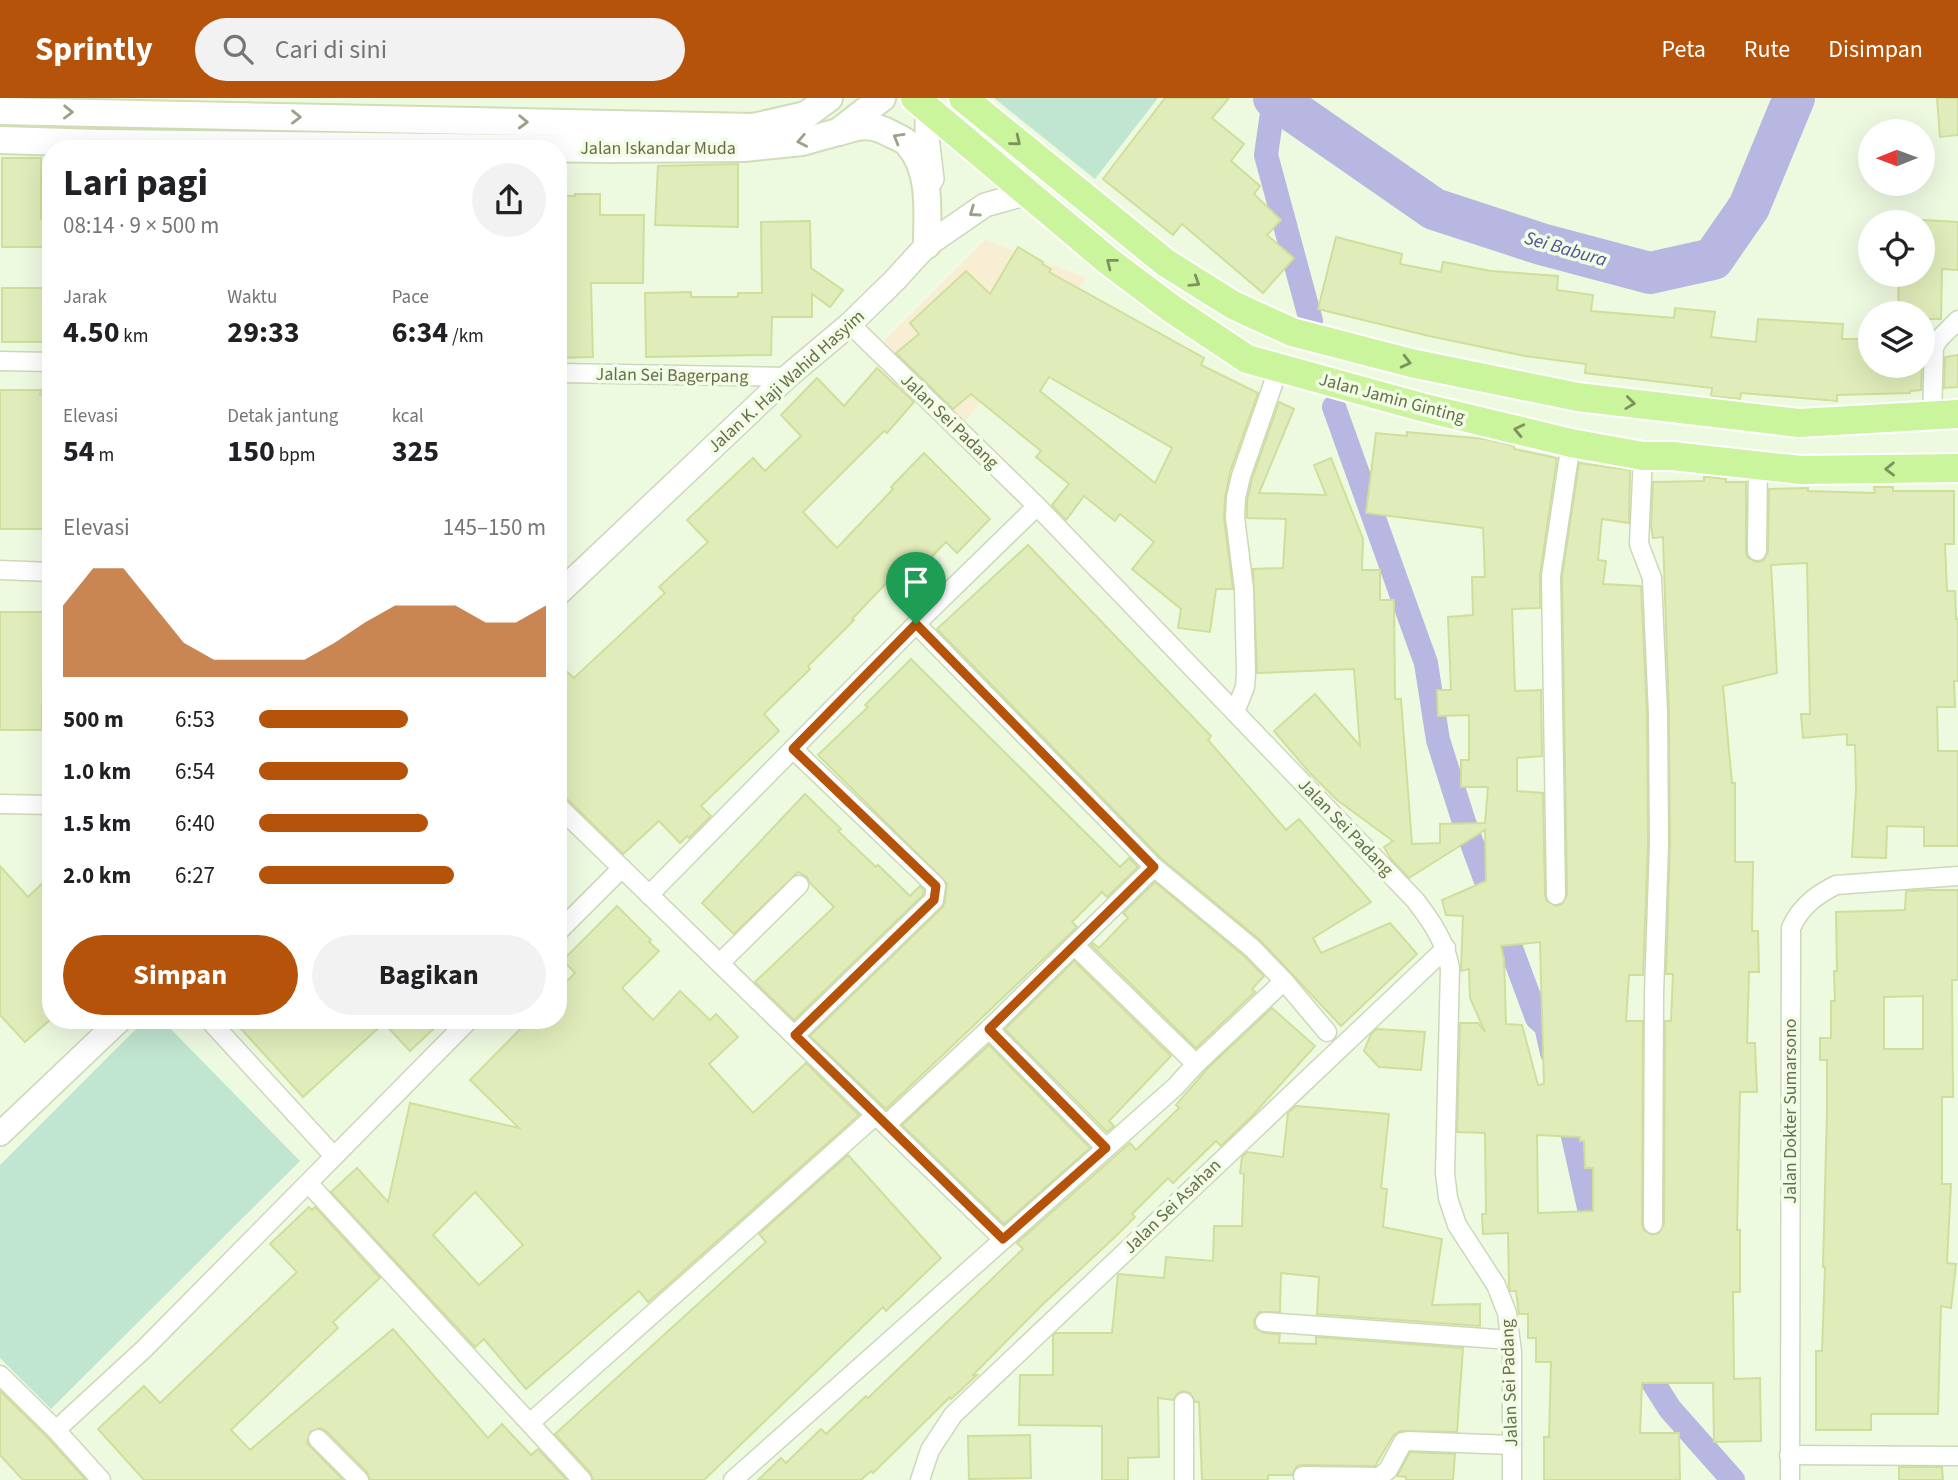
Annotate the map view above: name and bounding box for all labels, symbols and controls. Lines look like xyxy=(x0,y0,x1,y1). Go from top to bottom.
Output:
search box xyxy=(195,18,685,81)
text: Sprintly xyxy=(35,26,153,73)
icon: search xyxy=(219,30,257,68)
text: Cari di sini xyxy=(275,31,387,68)
text: Peta xyxy=(1661,32,1706,67)
text: Rute xyxy=(1744,32,1790,67)
text: Disimpan xyxy=(1828,32,1923,67)
one-way arrow xyxy=(63,104,74,120)
one-way arrow xyxy=(290,110,301,125)
one-way arrow xyxy=(518,114,529,130)
north arrow xyxy=(1858,119,1936,196)
map controls xyxy=(1858,119,1935,378)
one-way arrow xyxy=(796,133,808,148)
one-way arrow xyxy=(893,133,906,146)
one-way arrow xyxy=(1008,133,1021,145)
street label: Jalan Iskandar Muda xyxy=(580,136,736,161)
text: Lari pagi xyxy=(63,156,208,210)
button: share xyxy=(472,163,546,237)
one-way arrow xyxy=(969,204,982,216)
text: 08:14 · 9 × 500 m xyxy=(63,209,219,242)
button: locate xyxy=(1858,210,1935,287)
water label: Sei Babura xyxy=(1521,225,1610,274)
one-way arrow xyxy=(1106,258,1118,271)
one-way arrow xyxy=(1187,273,1200,286)
text: Jarak xyxy=(63,284,107,311)
text: Waktu xyxy=(227,284,277,311)
text: Pace xyxy=(392,284,429,311)
button: layers xyxy=(1858,301,1935,378)
street label: Jalan K. Haji Wahid Hasyim xyxy=(702,304,870,459)
text: 4.50 xyxy=(63,311,120,354)
text: 29:33 xyxy=(227,311,300,354)
text: 6:34 xyxy=(392,311,448,354)
text: km xyxy=(120,323,149,350)
text: /km xyxy=(448,323,484,350)
one-way arrow xyxy=(1400,354,1412,368)
street label: Jalan Sei Bagerpang xyxy=(595,362,749,389)
street label: Jalan Jamin Ginting xyxy=(1316,367,1468,430)
street label: Jalan Sei Padang xyxy=(895,368,1004,475)
one-way arrow xyxy=(1624,396,1635,411)
text: Elevasi xyxy=(63,403,118,430)
text: Detak jantung xyxy=(227,403,338,430)
text: kcal xyxy=(392,403,424,430)
one-way arrow xyxy=(1513,424,1525,439)
text: 54 xyxy=(63,430,95,473)
text: 150 xyxy=(227,430,275,473)
text: 325 xyxy=(392,430,439,473)
text: m xyxy=(95,442,114,469)
text: bpm xyxy=(275,442,315,469)
one-way arrow xyxy=(1884,461,1895,477)
text: Elevasi xyxy=(63,511,130,544)
text: 145–150 m xyxy=(443,511,546,544)
pin xyxy=(886,552,946,624)
icon: arrive xyxy=(897,563,935,601)
text: 500 m xyxy=(63,703,124,736)
text: 6:53 xyxy=(175,703,215,736)
text: 1.0 km xyxy=(63,755,131,788)
text: 6:54 xyxy=(175,755,215,788)
street label: Jalan Sei Padang xyxy=(1292,773,1399,882)
text: 1.5 km xyxy=(63,807,131,840)
text: 6:40 xyxy=(175,807,215,840)
text: 2.0 km xyxy=(63,859,131,892)
text: 6:27 xyxy=(175,859,215,892)
button: Simpan xyxy=(63,935,298,1015)
button: Bagikan xyxy=(312,935,546,1015)
street label: Jalan Dokter Sumarsono xyxy=(1778,1018,1803,1204)
street label: Jalan Sei Asahan xyxy=(1118,1153,1227,1259)
street label: Jalan Sei Padang xyxy=(1495,1319,1524,1447)

